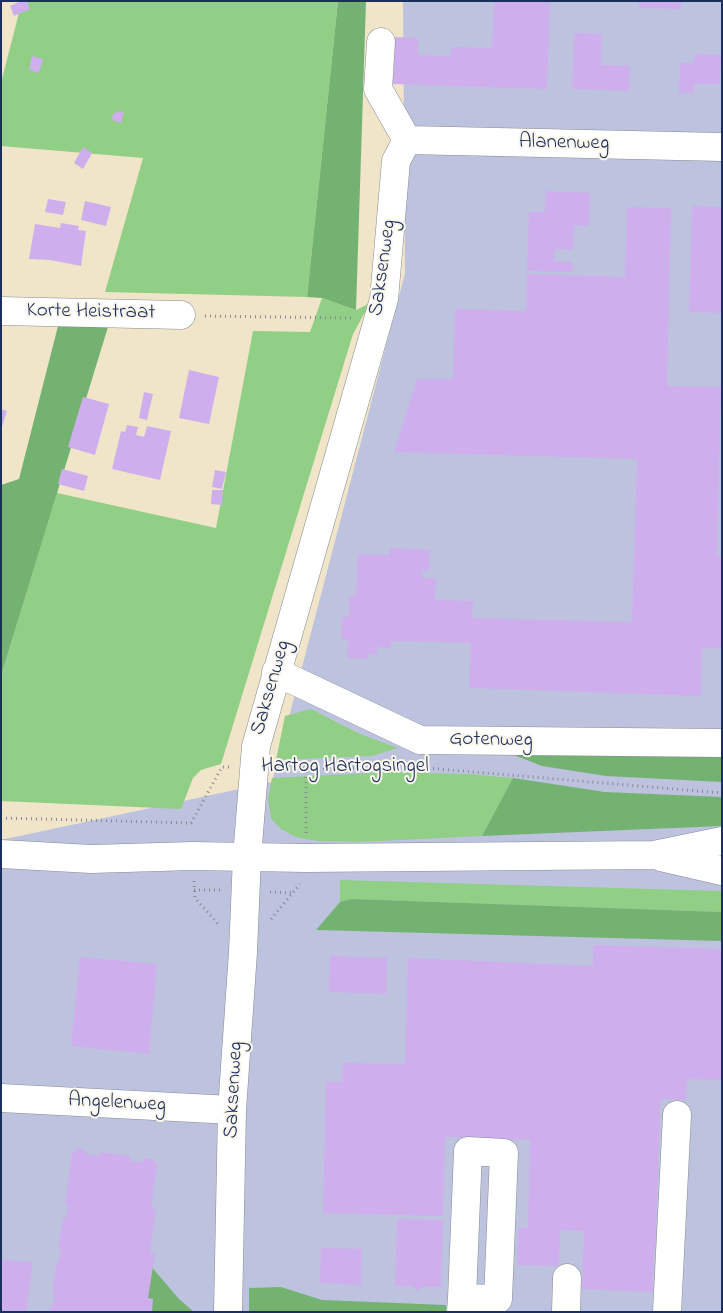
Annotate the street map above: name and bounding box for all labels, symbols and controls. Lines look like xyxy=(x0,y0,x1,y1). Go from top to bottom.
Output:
street label: Alanenweg xyxy=(519,131,609,157)
street label: Saksenweg xyxy=(365,218,403,318)
street label: Korte Heistraat xyxy=(26,299,156,327)
street label: Saksenweg xyxy=(247,638,297,738)
street label: Gotenweg xyxy=(449,728,533,754)
street label: Hartog Hartogsingel xyxy=(261,755,429,781)
street label: Saksenweg xyxy=(220,1041,250,1139)
street label: Angelenweg xyxy=(67,1089,167,1119)

